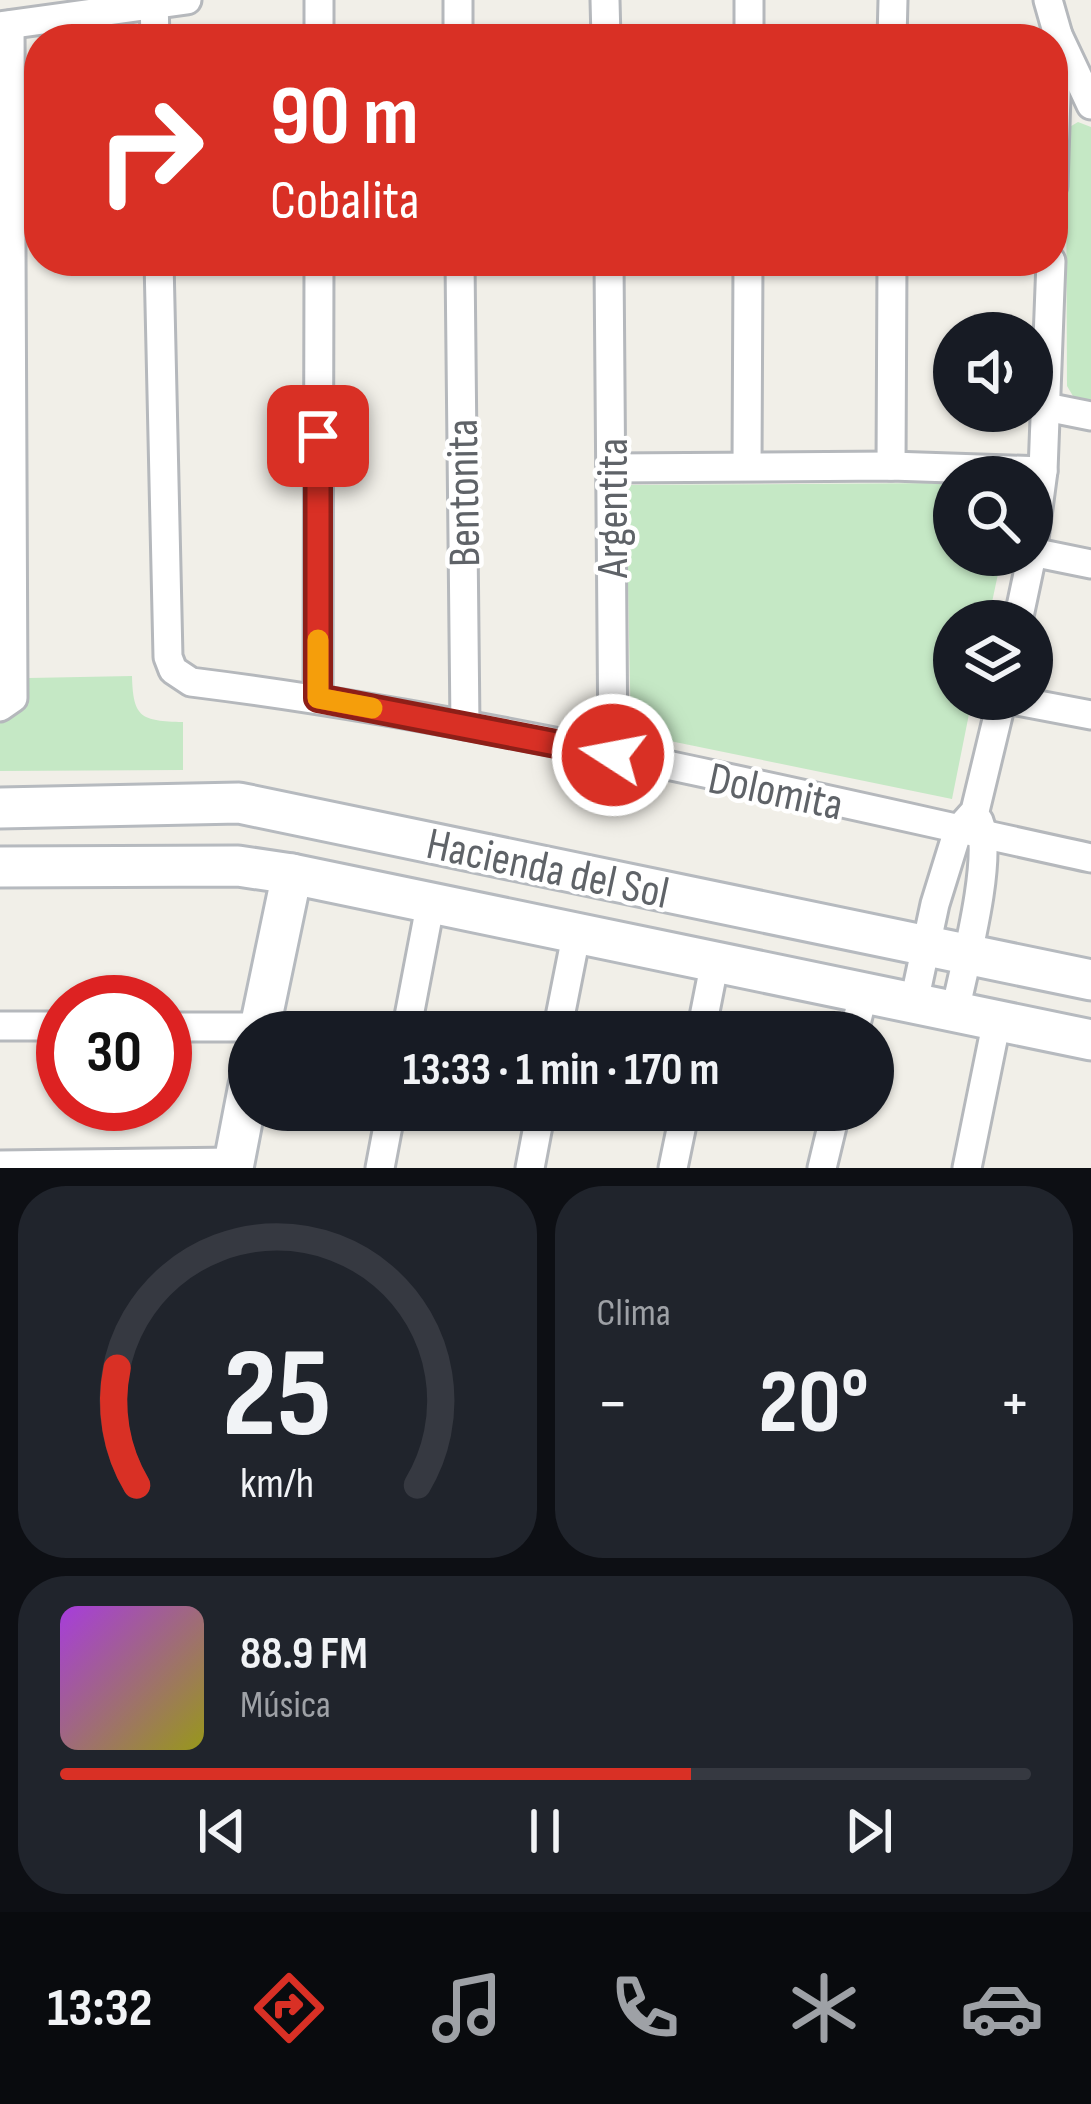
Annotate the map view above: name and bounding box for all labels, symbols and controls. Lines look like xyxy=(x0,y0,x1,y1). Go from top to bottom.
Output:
text: 90 m xyxy=(270,67,419,168)
icon: right xyxy=(72,72,228,228)
text: Cobalita xyxy=(270,169,419,234)
map controls xyxy=(933,312,1053,720)
button: sound xyxy=(933,312,1053,432)
pin xyxy=(267,385,369,487)
icon: arrive xyxy=(285,403,351,469)
street label: Bentonita xyxy=(436,418,493,568)
street label: Argentita xyxy=(586,438,641,579)
button: search xyxy=(933,456,1053,576)
button: layers xyxy=(933,600,1053,720)
position arrow xyxy=(550,692,676,818)
street label: Dolomita xyxy=(703,751,848,833)
street label: Hacienda del Sol xyxy=(422,817,673,922)
speed limit sign: 30 xyxy=(36,975,192,1131)
text: 13:33 · 1 min · 170 m xyxy=(403,1043,719,1098)
text: Clima xyxy=(597,1290,671,1337)
text: 25 xyxy=(223,1322,332,1471)
text: 20° xyxy=(759,1350,869,1458)
text: − xyxy=(597,1365,629,1444)
text: + xyxy=(999,1365,1031,1444)
text: km/h xyxy=(240,1458,314,1510)
text: 88.9 FM xyxy=(240,1627,368,1682)
text: Música xyxy=(240,1682,331,1729)
icon: previous xyxy=(189,1798,255,1864)
icon: pause xyxy=(512,1798,578,1864)
icon: next xyxy=(836,1798,902,1864)
icon: directions xyxy=(247,1966,331,2050)
icon: music xyxy=(425,1966,509,2050)
icon: phone xyxy=(603,1966,687,2050)
icon: climate xyxy=(782,1966,866,2050)
icon: car xyxy=(960,1966,1044,2050)
text: 13:32 xyxy=(47,1976,152,2041)

